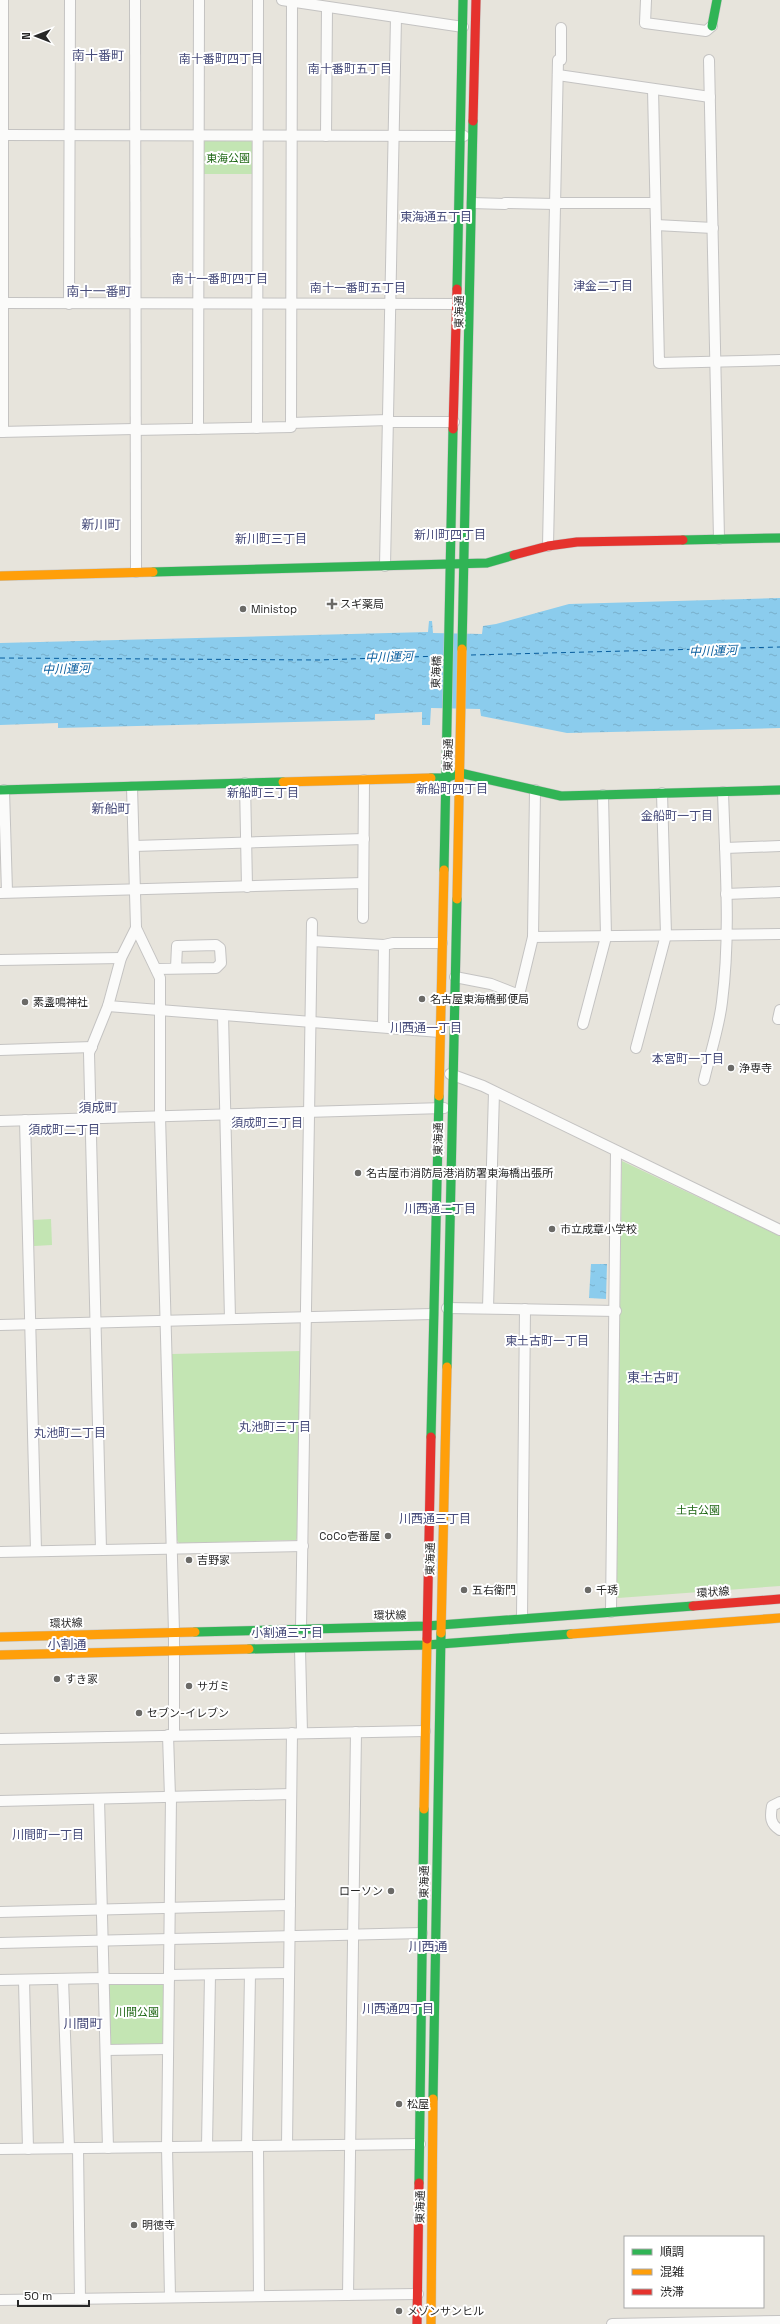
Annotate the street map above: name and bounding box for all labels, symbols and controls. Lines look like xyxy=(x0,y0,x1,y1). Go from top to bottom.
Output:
north arrow xyxy=(16,16,56,56)
text: N xyxy=(19,32,33,40)
district label: 南十番町 xyxy=(72,47,124,64)
district label: 南十番町四丁目 xyxy=(179,51,263,67)
district label: 南十番町五丁目 xyxy=(308,61,392,77)
park label: 東海公園 xyxy=(206,151,250,165)
district label: 東海通五丁目 xyxy=(400,209,472,225)
district label: 南十一番町四丁目 xyxy=(172,271,268,287)
district label: 津金二丁目 xyxy=(573,278,633,294)
district label: 南十一番町五丁目 xyxy=(310,280,406,296)
district label: 南十一番町 xyxy=(66,283,132,300)
street label: 東海通 xyxy=(452,295,466,329)
district label: 新川町 xyxy=(81,516,121,533)
district label: 新川町四丁目 xyxy=(414,527,486,543)
district label: 新川町三丁目 xyxy=(235,531,307,547)
place label: スギ薬局 xyxy=(340,597,384,611)
marker: スギ薬局 xyxy=(327,599,337,609)
place label: Ministop xyxy=(251,602,297,616)
marker: Ministop xyxy=(238,604,248,614)
water label: 中川運河 xyxy=(689,642,739,660)
water label: 中川運河 xyxy=(365,648,415,666)
street label: 東海橋 xyxy=(428,655,444,689)
water label: 中川運河 xyxy=(42,660,92,678)
street label: 東海通 xyxy=(441,738,455,772)
district label: 新船町四丁目 xyxy=(416,781,488,797)
district label: 新船町三丁目 xyxy=(227,785,299,801)
district label: 新船町 xyxy=(91,800,131,817)
district label: 金船町一丁目 xyxy=(641,808,713,824)
place label: 名古屋東海橋郵便局 xyxy=(430,992,529,1006)
marker: 名古屋東海橋郵便局 xyxy=(417,994,427,1004)
place label: 素盞鳴神社 xyxy=(33,995,88,1009)
marker: 素盞鳴神社 xyxy=(20,997,30,1007)
district label: 川西通一丁目 xyxy=(390,1020,462,1036)
district label: 本宮町一丁目 xyxy=(652,1051,724,1067)
place label: 浄専寺 xyxy=(739,1061,772,1075)
marker: 浄専寺 xyxy=(726,1063,736,1073)
district label: 須成町 xyxy=(78,1099,118,1116)
district label: 須成町三丁目 xyxy=(231,1115,303,1131)
district label: 須成町二丁目 xyxy=(28,1122,100,1138)
street label: 東海通 xyxy=(431,1122,445,1156)
place label: 名古屋市消防局港消防署東海橋出張所 xyxy=(366,1166,554,1180)
marker: 名古屋市消防局港消防署東海橋出張所 xyxy=(353,1168,363,1178)
district label: 川西通二丁目 xyxy=(404,1201,476,1217)
place label: 市立成章小学校 xyxy=(560,1222,637,1236)
marker: 市立成章小学校 xyxy=(547,1224,557,1234)
district label: 東土古町一丁目 xyxy=(505,1333,589,1349)
district label: 東土古町 xyxy=(627,1369,679,1386)
district label: 丸池町三丁目 xyxy=(239,1419,311,1435)
district label: 丸池町二丁目 xyxy=(34,1425,106,1441)
park label: 土古公園 xyxy=(676,1503,720,1517)
district label: 川西通三丁目 xyxy=(399,1511,471,1527)
place label: CoCo壱番屋 xyxy=(319,1529,380,1543)
marker: CoCo壱番屋 xyxy=(383,1531,393,1541)
street label: 東海通 xyxy=(423,1542,437,1576)
place label: 吉野家 xyxy=(197,1553,230,1567)
marker: 吉野家 xyxy=(184,1555,194,1565)
place label: 五右衛門 xyxy=(472,1583,516,1597)
place label: 千琇 xyxy=(596,1583,618,1597)
street label: 環状線 xyxy=(696,1584,730,1600)
marker: 五右衛門 xyxy=(459,1585,469,1595)
marker: 千琇 xyxy=(583,1585,593,1595)
street label: 環状線 xyxy=(373,1608,407,1622)
street label: 環状線 xyxy=(49,1615,83,1631)
district label: 小割通三丁目 xyxy=(251,1625,323,1641)
district label: 小割通 xyxy=(47,1636,87,1653)
place label: すき家 xyxy=(65,1672,98,1686)
marker: すき家 xyxy=(52,1674,62,1684)
place label: サガミ xyxy=(197,1679,230,1693)
marker: サガミ xyxy=(184,1681,194,1691)
place label: セブン-イレブン xyxy=(147,1706,229,1720)
marker: セブン-イレブン xyxy=(134,1708,144,1718)
district label: 川間町一丁目 xyxy=(12,1827,84,1843)
street label: 東海通 xyxy=(417,1865,431,1899)
place label: ローソン xyxy=(339,1884,383,1898)
marker: ローソン xyxy=(386,1886,396,1896)
district label: 川西通 xyxy=(408,1938,448,1955)
district label: 川西通四丁目 xyxy=(362,2001,434,2017)
park label: 川間公園 xyxy=(115,2005,159,2019)
district label: 川間町 xyxy=(63,2015,103,2032)
place label: 松屋 xyxy=(407,2097,429,2111)
marker: 松屋 xyxy=(394,2099,404,2109)
street label: 東海通 xyxy=(413,2190,427,2224)
place label: 明徳寺 xyxy=(142,2218,175,2232)
marker: 明徳寺 xyxy=(129,2220,139,2230)
legend xyxy=(624,2236,764,2308)
text: 順調 xyxy=(660,2244,684,2260)
text: 混雑 xyxy=(660,2264,684,2280)
scale bar xyxy=(18,2282,89,2308)
text: 渋滞 xyxy=(660,2284,684,2300)
text: 50 m xyxy=(24,2288,52,2304)
place label: メゾンサンヒル xyxy=(407,2304,484,2318)
marker: メゾンサンヒル xyxy=(394,2306,404,2316)

